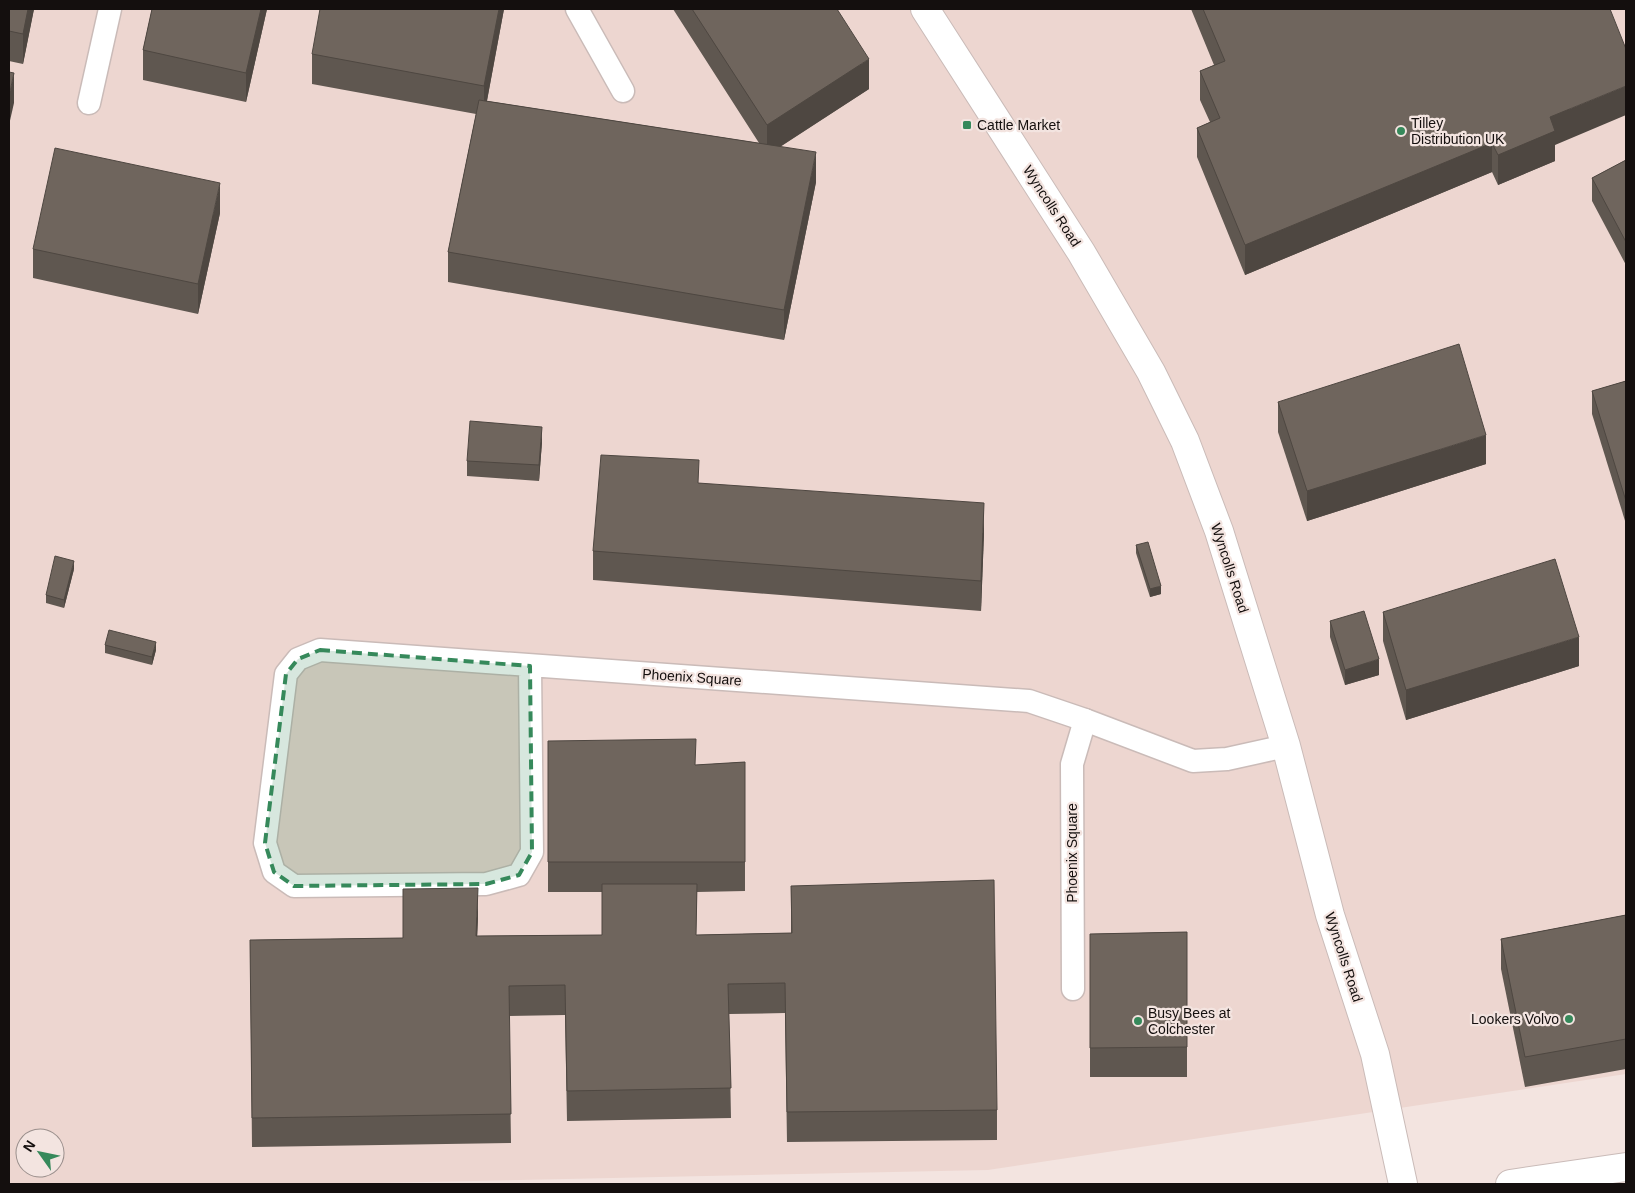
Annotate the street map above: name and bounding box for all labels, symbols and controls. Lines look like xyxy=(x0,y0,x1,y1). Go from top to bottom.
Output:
place label: Tilley Distribution UK xyxy=(1411,115,1505,147)
place label: Cattle Market xyxy=(977,117,1060,133)
marker: Cattle Market xyxy=(961,119,973,131)
marker: Tilley Distribution UK xyxy=(1395,125,1407,137)
street label: Wyncolls Road xyxy=(1020,163,1084,249)
street label: Wyncolls Road xyxy=(1208,521,1252,615)
street label: Phoenix Square xyxy=(642,666,742,688)
street label: Phoenix Square xyxy=(1064,803,1080,903)
street label: Wyncolls Road xyxy=(1322,910,1366,1004)
place label: Busy Bees at Colchester xyxy=(1148,1005,1231,1037)
place label: Lookers Volvo xyxy=(1471,1011,1559,1027)
marker: Lookers Volvo xyxy=(1563,1013,1575,1025)
marker: Busy Bees at Colchester xyxy=(1132,1015,1144,1027)
north arrow xyxy=(15,1128,65,1178)
text: N xyxy=(20,1137,39,1155)

